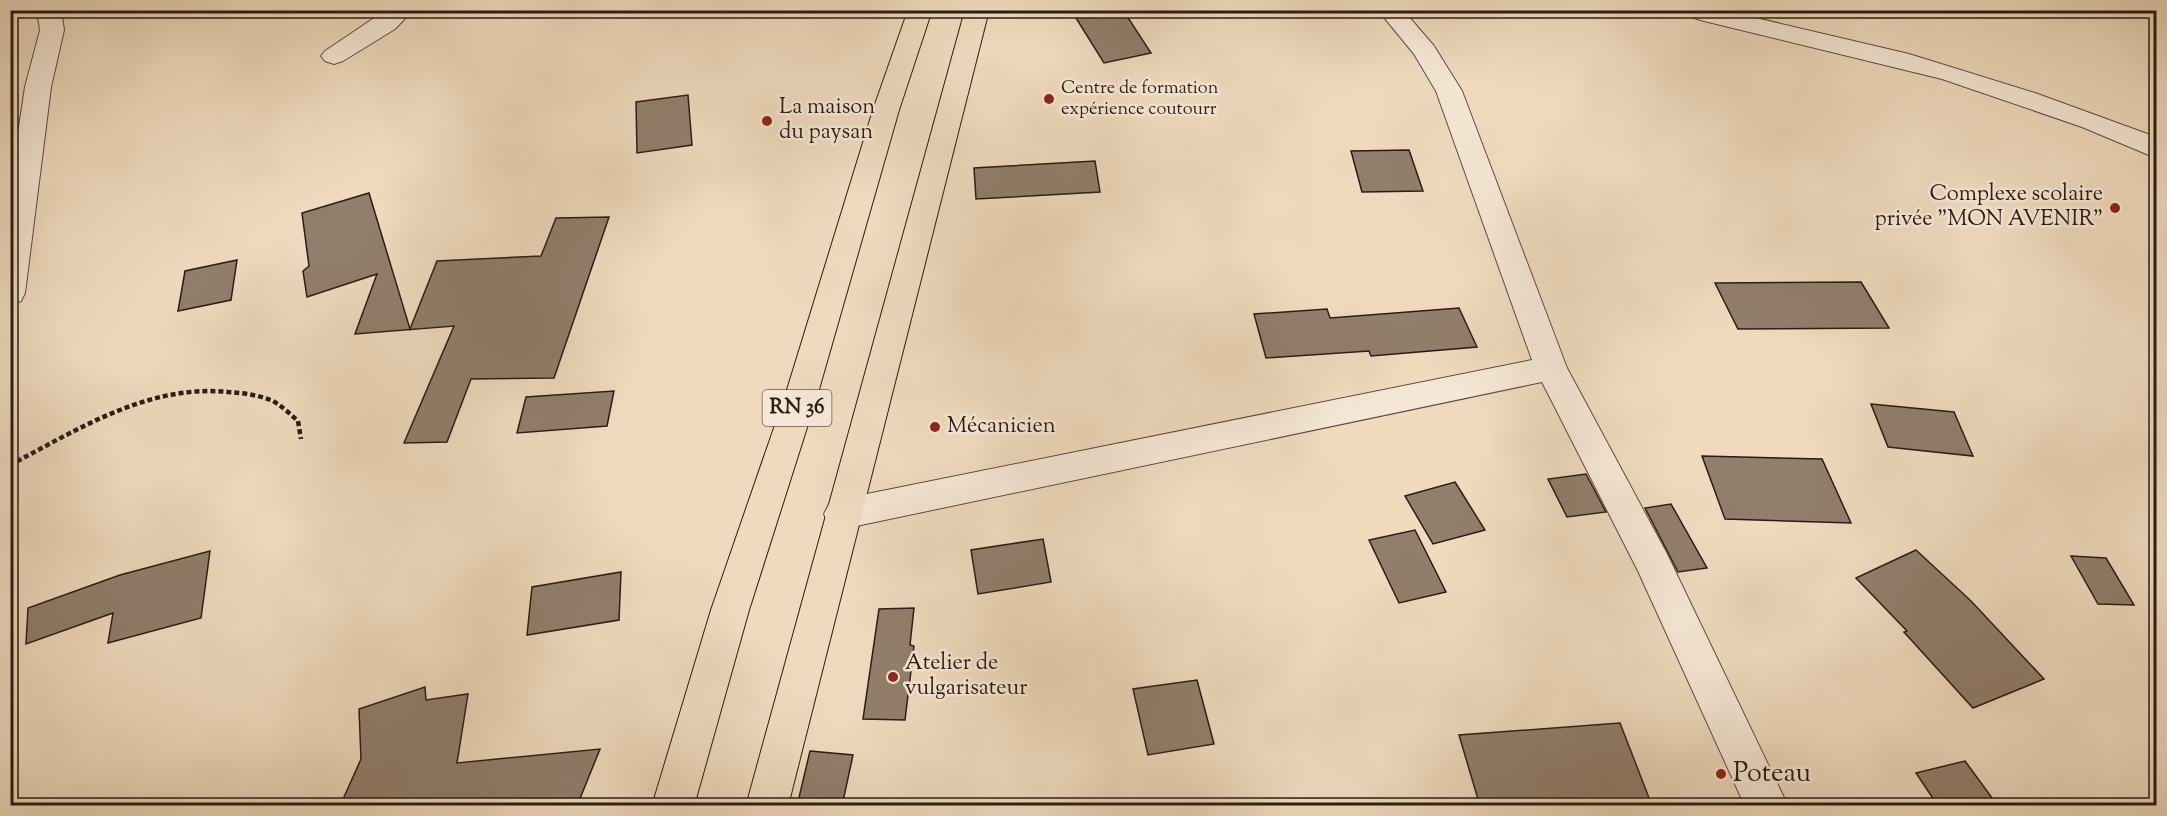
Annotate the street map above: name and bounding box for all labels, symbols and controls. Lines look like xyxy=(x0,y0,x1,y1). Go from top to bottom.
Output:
place label: Centre de formation expérience coutourr xyxy=(1061,76,1219,123)
place label: La maison du paysan xyxy=(779,92,875,149)
marker: Centre de formation expérience coutourr xyxy=(1042,92,1056,106)
marker: La maison du paysan xyxy=(760,114,774,128)
place label: Complexe scolaire privée "MON AVENIR" xyxy=(1874,179,2103,236)
marker: Complexe scolaire privée "MON AVENIR" xyxy=(2108,201,2122,215)
road number: RN 36 xyxy=(762,390,832,426)
place label: Mécanicien xyxy=(947,411,1056,443)
marker: Mécanicien xyxy=(928,420,942,434)
place label: Atelier de vulgarisateur xyxy=(905,648,1027,705)
marker: Atelier de vulgarisateur xyxy=(886,670,900,684)
place label: Poteau xyxy=(1733,755,1811,794)
marker: Poteau xyxy=(1714,767,1728,781)

